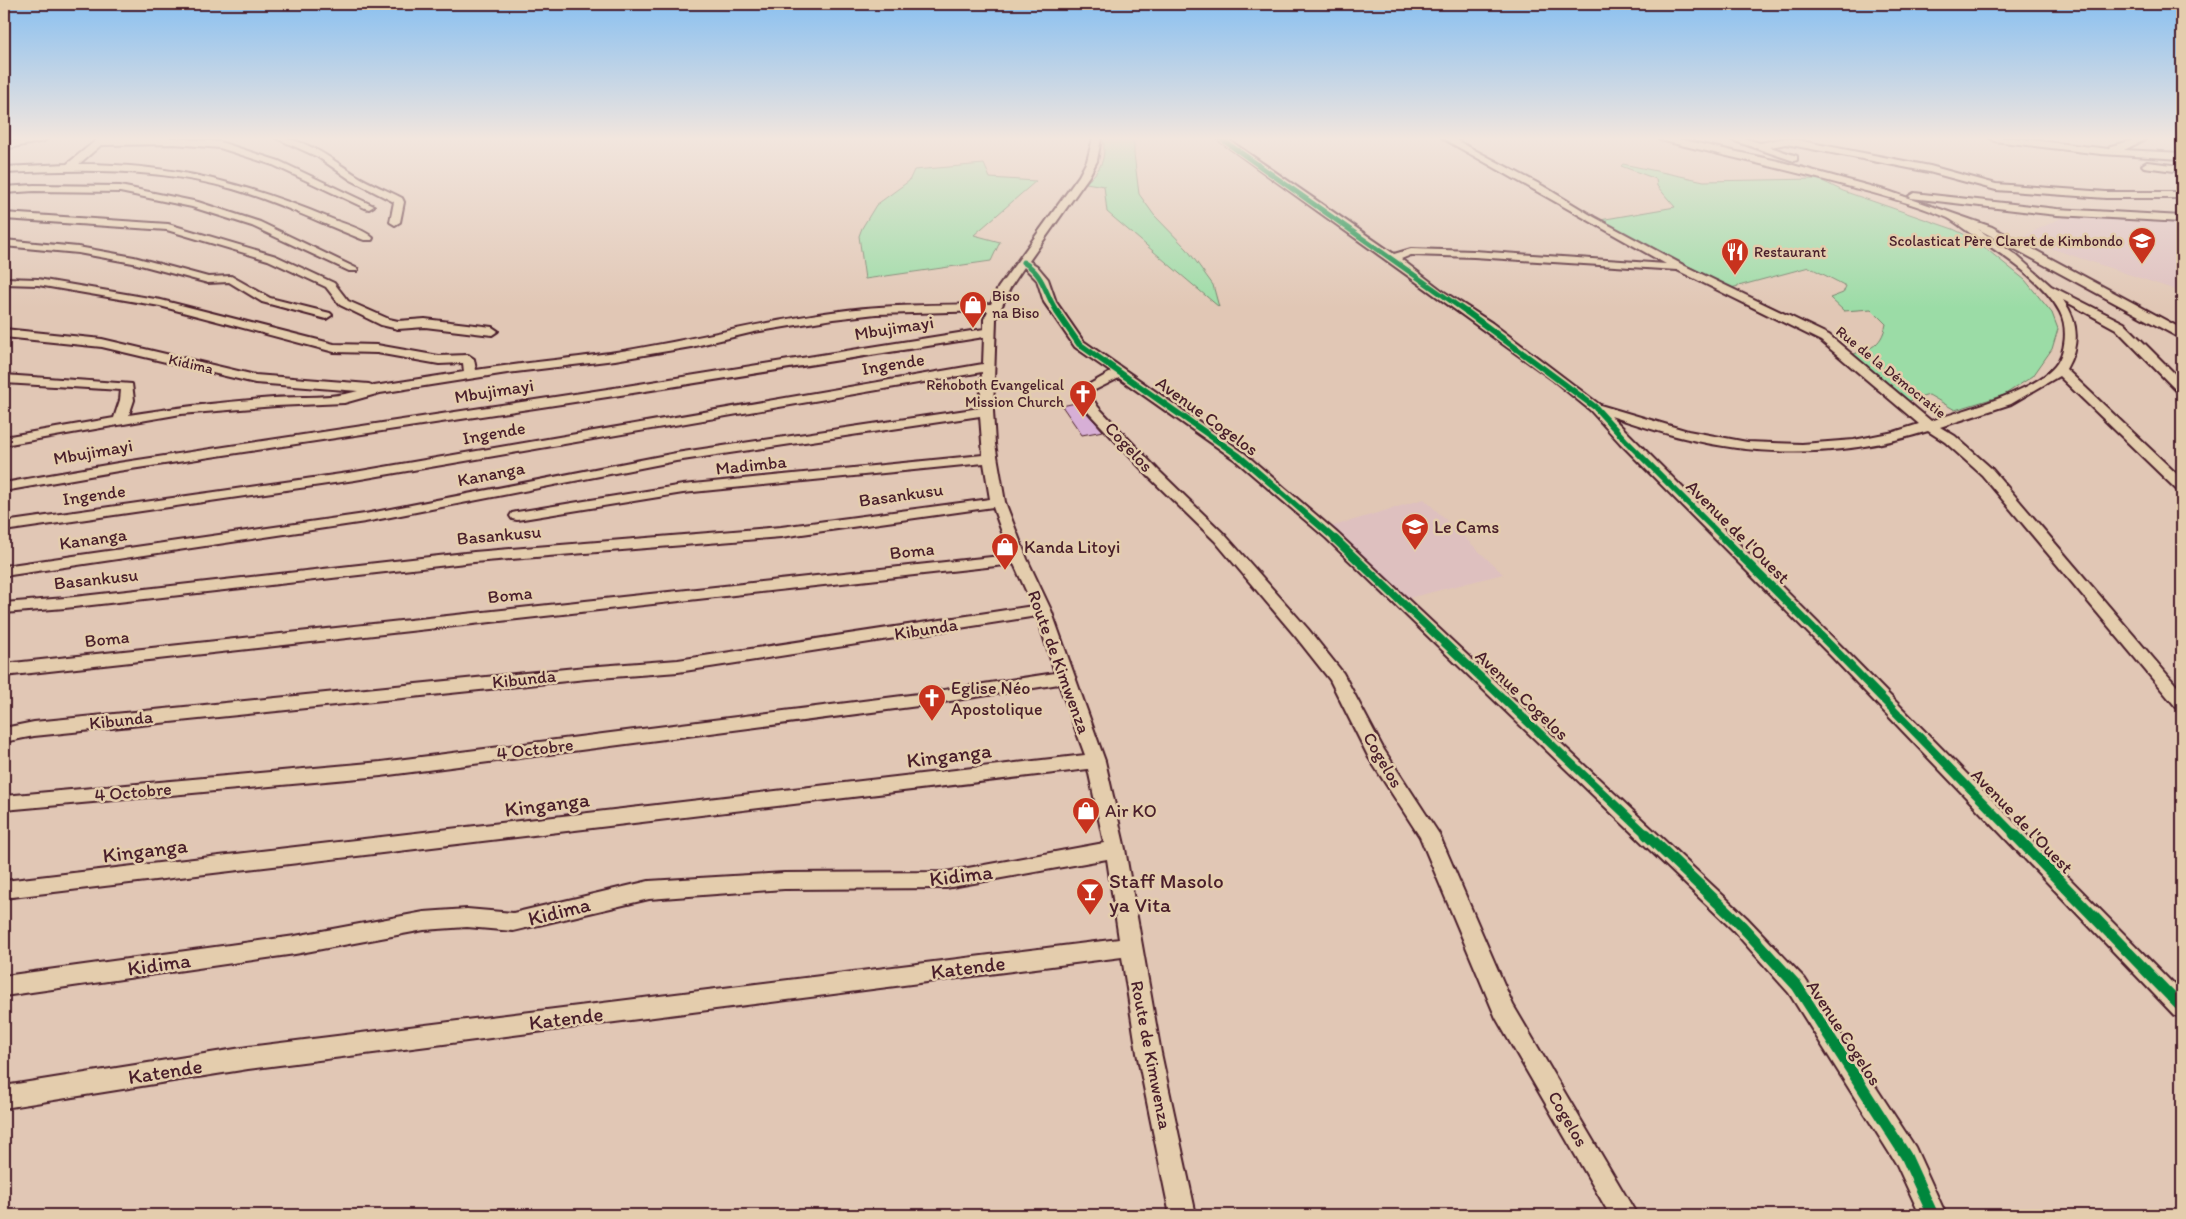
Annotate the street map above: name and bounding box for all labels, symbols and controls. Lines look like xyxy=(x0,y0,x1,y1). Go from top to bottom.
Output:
school or university icon: Scolasticat Père Claret de Kimbondo xyxy=(2127,226,2157,265)
place label: Scolasticat Père Claret de Kimbondo xyxy=(1889,232,2123,250)
restaurant icon: Restaurant xyxy=(1720,237,1750,276)
place label: Restaurant xyxy=(1754,243,1826,261)
place label: Biso na Biso xyxy=(992,287,1040,322)
shop icon: Biso na Biso xyxy=(958,290,988,329)
street label: Mbujimayi xyxy=(853,311,935,345)
street label: Rue de la Démocratie xyxy=(1832,322,1950,422)
street label: Ingende xyxy=(860,348,926,380)
street label: Kidima xyxy=(167,350,215,378)
street label: Avenue Cogelos xyxy=(1152,371,1262,461)
street label: Mbujimayi xyxy=(453,374,535,408)
place label: Rehoboth Evangelical Mission Church xyxy=(926,376,1065,411)
church icon: Rehoboth Evangelical Mission Church xyxy=(1068,379,1098,418)
street label: Ingende xyxy=(461,417,527,449)
street label: Cogelos xyxy=(1100,417,1158,477)
street label: Mbujimayi xyxy=(52,434,134,470)
street label: Madimba xyxy=(714,450,788,480)
street label: Kananga xyxy=(455,457,527,491)
street label: Avenue de l'Ouest xyxy=(1682,476,1795,589)
street label: Basankusu xyxy=(858,478,945,512)
street label: Ingende xyxy=(61,480,127,510)
school or university icon: Le Cams xyxy=(1400,512,1430,551)
place label: Le Cams xyxy=(1434,516,1499,538)
street label: Basankusu xyxy=(456,520,542,550)
street label: Kananga xyxy=(58,523,129,555)
shop icon: Kanda Litoyi xyxy=(990,532,1020,571)
place label: Kanda Litoyi xyxy=(1024,536,1120,558)
street label: Boma xyxy=(889,538,936,564)
street label: Basankusu xyxy=(53,564,139,594)
street label: Boma xyxy=(487,582,534,608)
street label: Route de Kimwenza xyxy=(1023,587,1095,737)
street label: Kibunda xyxy=(893,613,960,645)
street label: Boma xyxy=(84,626,131,652)
street label: Avenue Cogelos xyxy=(1471,645,1573,745)
street label: Kibunda xyxy=(491,665,558,693)
place label: Eglise Néo Apostolique xyxy=(951,677,1043,720)
church icon: Eglise Néo Apostolique xyxy=(917,683,947,722)
street label: Kibunda xyxy=(88,706,155,734)
street label: Cogelos xyxy=(1358,728,1408,792)
street label: 4 Octobre xyxy=(495,733,575,765)
street label: Kinganga xyxy=(905,737,993,773)
street label: Avenue de l'Ouest xyxy=(1966,764,2078,878)
street label: 4 Octobre xyxy=(94,778,172,806)
street label: Kinganga xyxy=(503,786,591,822)
shop icon: Air KO xyxy=(1071,796,1101,835)
place label: Air KO xyxy=(1105,800,1157,822)
street label: Kinganga xyxy=(101,832,189,868)
street label: Kidima xyxy=(928,859,994,891)
place label: Staff Masolo ya Vita xyxy=(1109,868,1224,917)
bar icon: Staff Masolo ya Vita xyxy=(1075,877,1105,916)
street label: Kidima xyxy=(525,891,593,931)
street label: Kidima xyxy=(126,947,192,981)
street label: Katende xyxy=(929,950,1007,984)
street label: Avenue Cogelos xyxy=(1802,976,1886,1090)
street label: Route de Kimwenza xyxy=(1126,979,1176,1132)
street label: Katende xyxy=(527,1001,605,1035)
street label: Katende xyxy=(126,1053,204,1089)
street label: Cogelos xyxy=(1543,1087,1593,1151)

